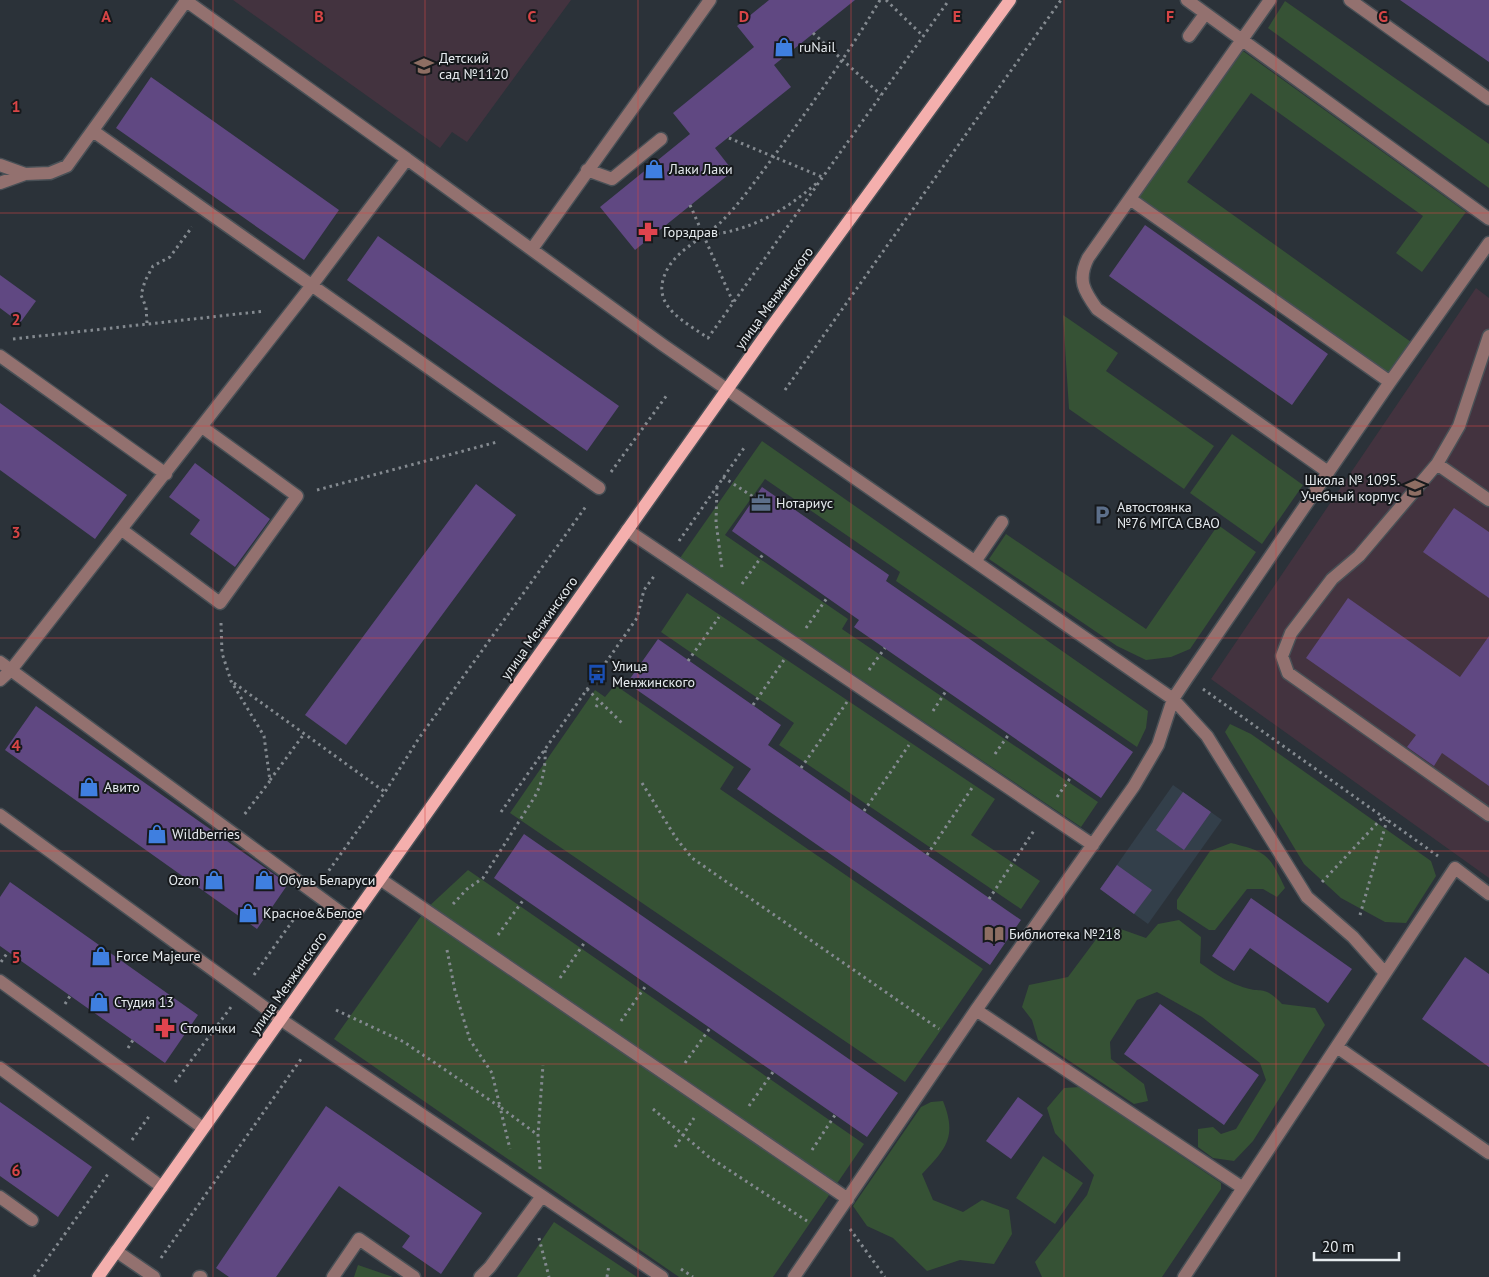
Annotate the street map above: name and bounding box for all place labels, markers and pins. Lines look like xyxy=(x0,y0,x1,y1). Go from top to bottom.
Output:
shop icon: ruNail xyxy=(773,36,795,58)
place label: ruNail xyxy=(799,38,836,56)
place label: Детский сад №1120 xyxy=(439,49,509,83)
school or university icon: Детский сад №1120 xyxy=(413,55,435,77)
shop icon: Лаки Лаки xyxy=(643,158,665,180)
place label: Лаки Лаки xyxy=(668,160,733,178)
pharmacy icon: Горздрав xyxy=(637,221,659,243)
place label: Горздрав xyxy=(663,223,718,241)
place label: Школа № 1095. Учебный корпус xyxy=(1301,471,1400,505)
school or university icon: Школа № 1095. Учебный корпус xyxy=(1404,477,1426,499)
office icon: Нотариус xyxy=(750,492,772,514)
place label: Нотариус xyxy=(776,494,833,512)
place label: Автостоянка №76 МГСА СВАО xyxy=(1117,498,1220,532)
parking icon: Автостоянка №76 МГСА СВАО xyxy=(1091,504,1113,526)
place label: Улица Менжинского xyxy=(612,657,695,691)
bus stop icon: Улица Менжинского xyxy=(586,663,608,685)
shop icon: Авито xyxy=(78,776,100,798)
place label: Авито xyxy=(104,778,140,796)
shop icon: Wildberries xyxy=(146,823,168,845)
place label: Wildberries xyxy=(172,825,240,843)
shop icon: Ozon xyxy=(203,869,225,891)
shop icon: Обувь Беларуси xyxy=(253,869,275,891)
place label: Ozon xyxy=(169,871,199,889)
place label: Обувь Беларуси xyxy=(279,871,375,889)
shop icon: Красное&Белое xyxy=(237,902,259,924)
place label: Красное&Белое xyxy=(263,904,362,922)
library icon: Библиотека №218 xyxy=(983,923,1005,945)
place label: Библиотека №218 xyxy=(1009,925,1121,943)
shop icon: Force Majeure xyxy=(90,945,112,967)
place label: Force Majeure xyxy=(116,947,201,965)
shop icon: Студия 13 xyxy=(88,991,110,1013)
place label: Студия 13 xyxy=(114,993,174,1011)
pharmacy icon: Столички xyxy=(154,1017,176,1039)
place label: Столички xyxy=(180,1019,236,1037)

